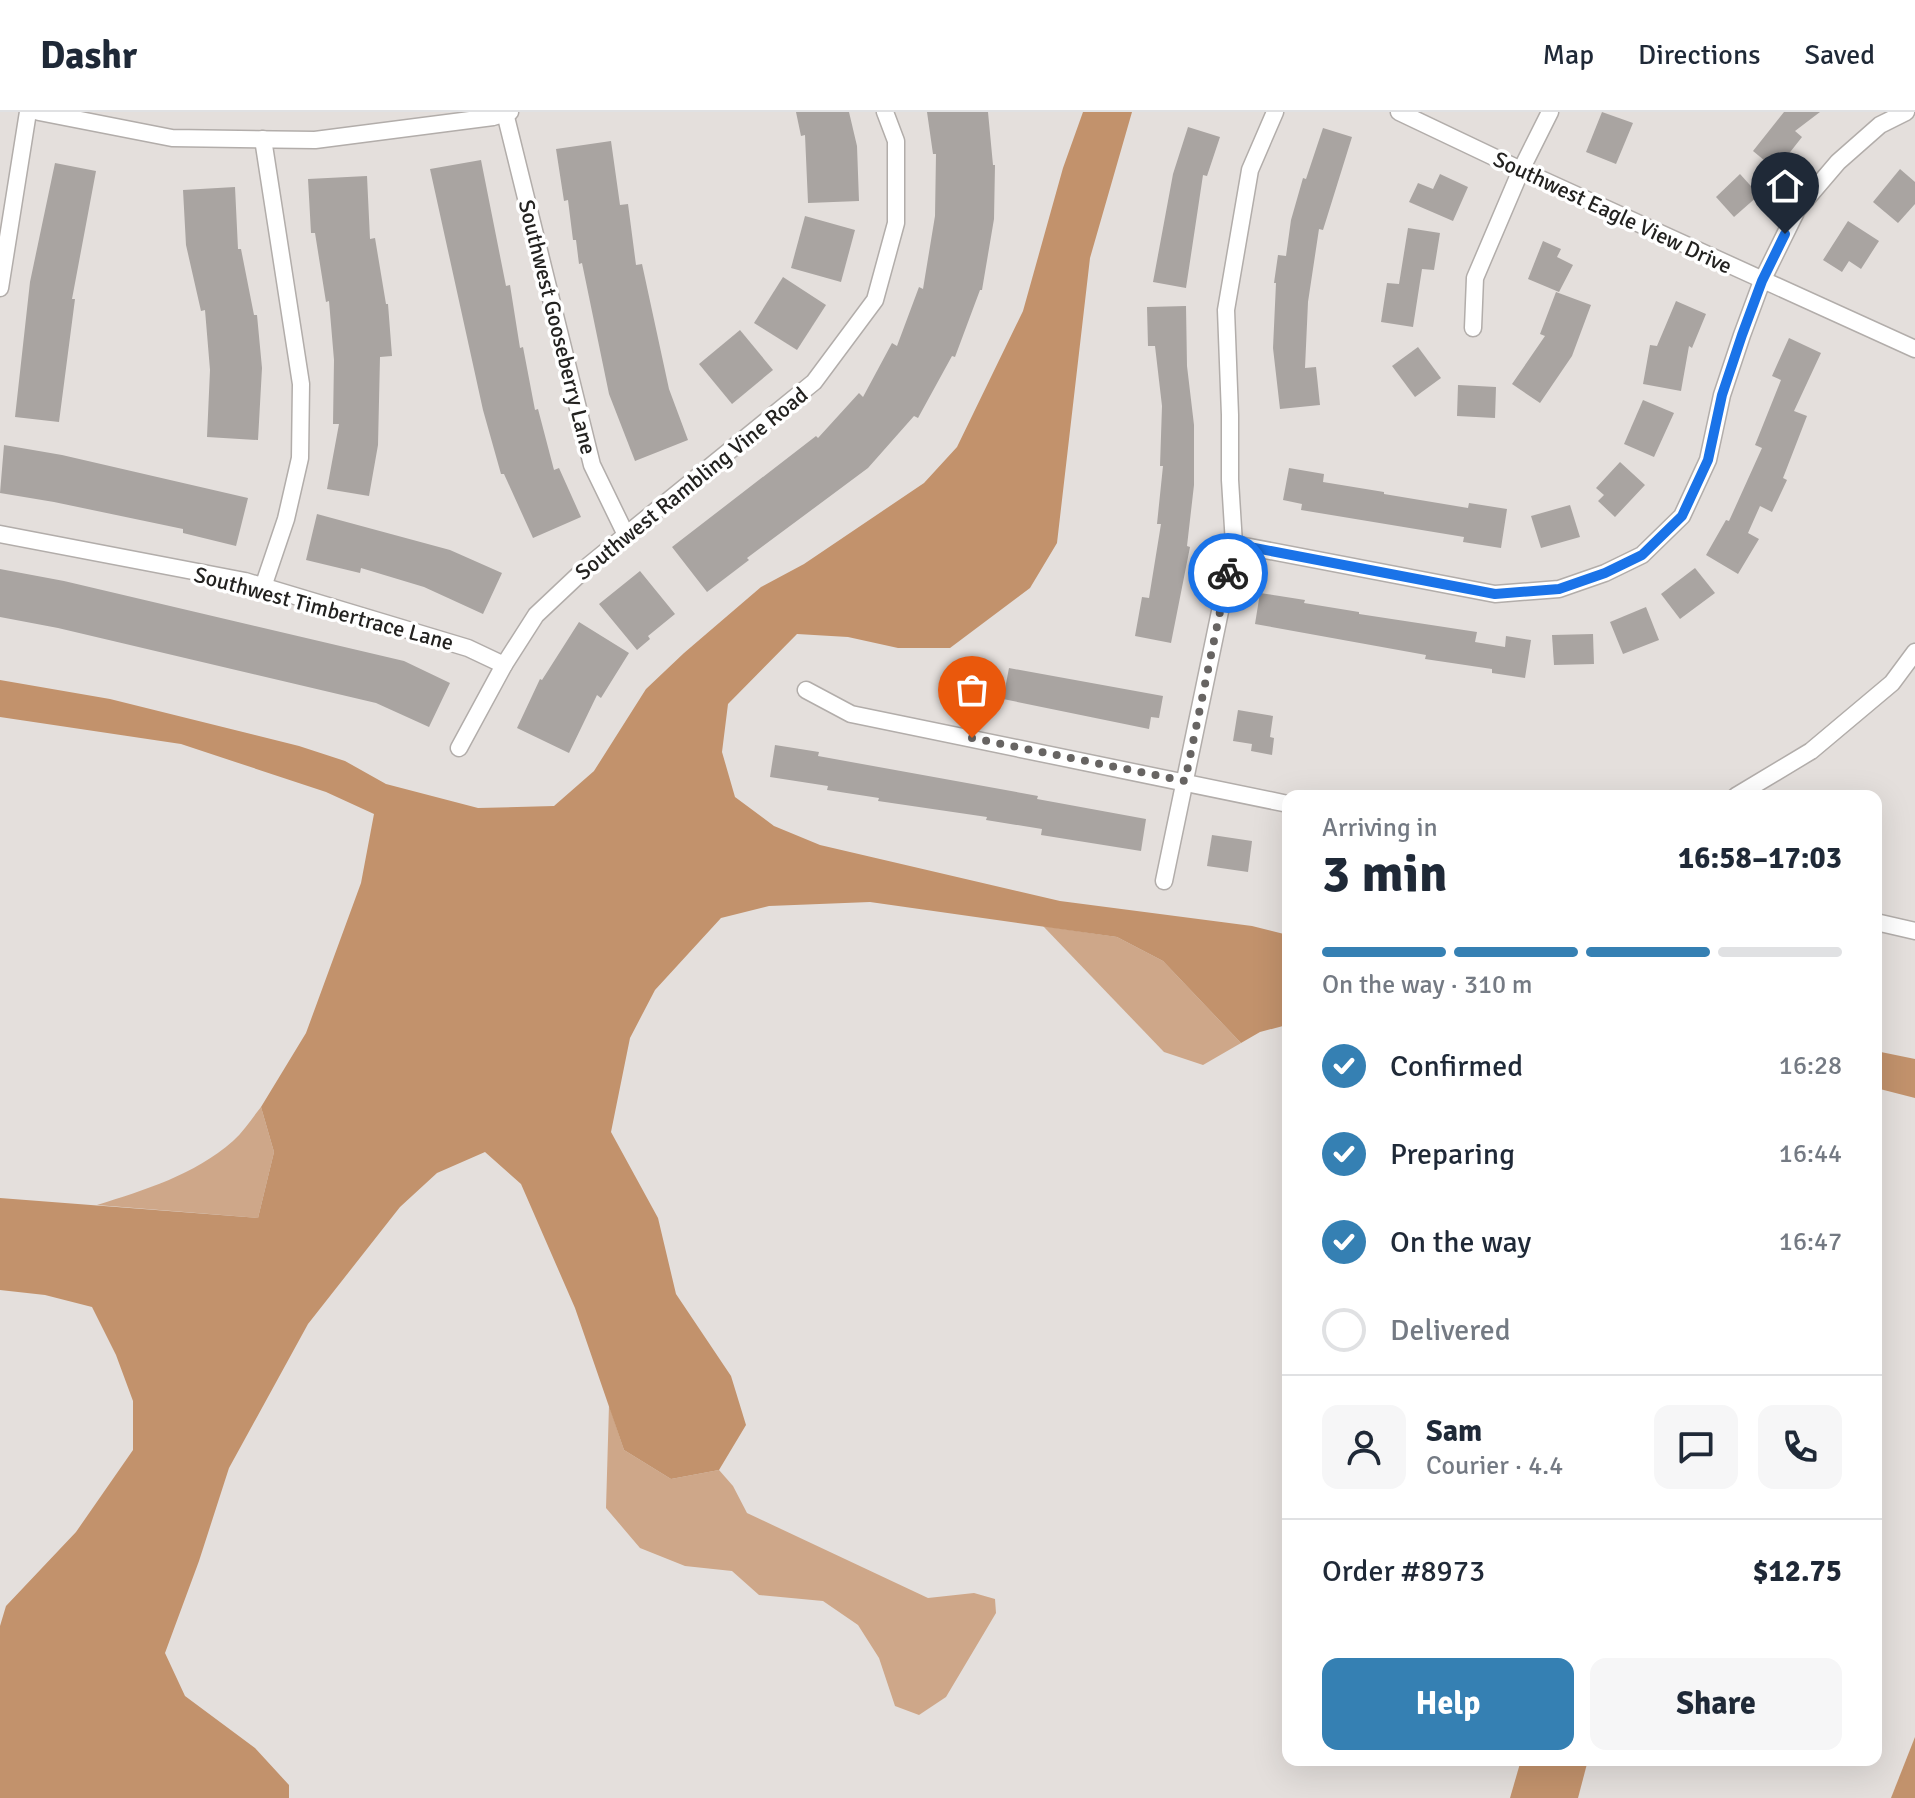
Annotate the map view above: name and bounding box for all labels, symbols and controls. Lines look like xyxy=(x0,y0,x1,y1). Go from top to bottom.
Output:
text: Dashr xyxy=(40,32,137,79)
text: Map xyxy=(1542,38,1594,72)
text: Directions xyxy=(1638,38,1760,72)
text: Saved xyxy=(1804,38,1875,72)
street label: Southwest Eagle View Drive xyxy=(1489,145,1736,280)
pin xyxy=(1751,152,1819,234)
icon: home xyxy=(1763,164,1807,208)
street label: Southwest Gooseberry Lane xyxy=(513,197,602,457)
street label: Southwest Rambling Vine Road xyxy=(570,381,813,586)
courier xyxy=(1188,533,1268,613)
icon: bike xyxy=(1206,551,1250,595)
street label: Southwest Timbertrace Lane xyxy=(191,561,457,656)
pin xyxy=(938,656,1006,738)
icon: bag xyxy=(950,668,994,712)
text: Arriving in xyxy=(1322,812,1438,844)
text: 16:58–17:03 xyxy=(1678,840,1842,877)
text: 3 min xyxy=(1322,842,1448,906)
text: On the way · 310 m xyxy=(1322,969,1532,1001)
icon: check xyxy=(1322,1044,1366,1088)
text: Confirmed xyxy=(1390,1048,1523,1085)
text: 16:28 xyxy=(1779,1050,1842,1082)
icon: check xyxy=(1322,1132,1366,1176)
text: Preparing xyxy=(1390,1136,1515,1173)
text: 16:44 xyxy=(1779,1138,1842,1170)
icon: check xyxy=(1322,1220,1366,1264)
text: On the way xyxy=(1390,1224,1531,1261)
text: 16:47 xyxy=(1779,1226,1842,1258)
text: Delivered xyxy=(1390,1312,1511,1349)
button: person xyxy=(1322,1405,1406,1489)
button: chat xyxy=(1654,1405,1738,1489)
button: phone xyxy=(1758,1405,1842,1489)
text: Sam xyxy=(1426,1413,1482,1450)
text: Courier · 4.4 xyxy=(1426,1450,1563,1482)
text: Order #8973 xyxy=(1322,1553,1485,1590)
text: $12.75 xyxy=(1752,1553,1842,1590)
button: Help xyxy=(1322,1658,1574,1750)
button: Share xyxy=(1590,1658,1842,1750)

